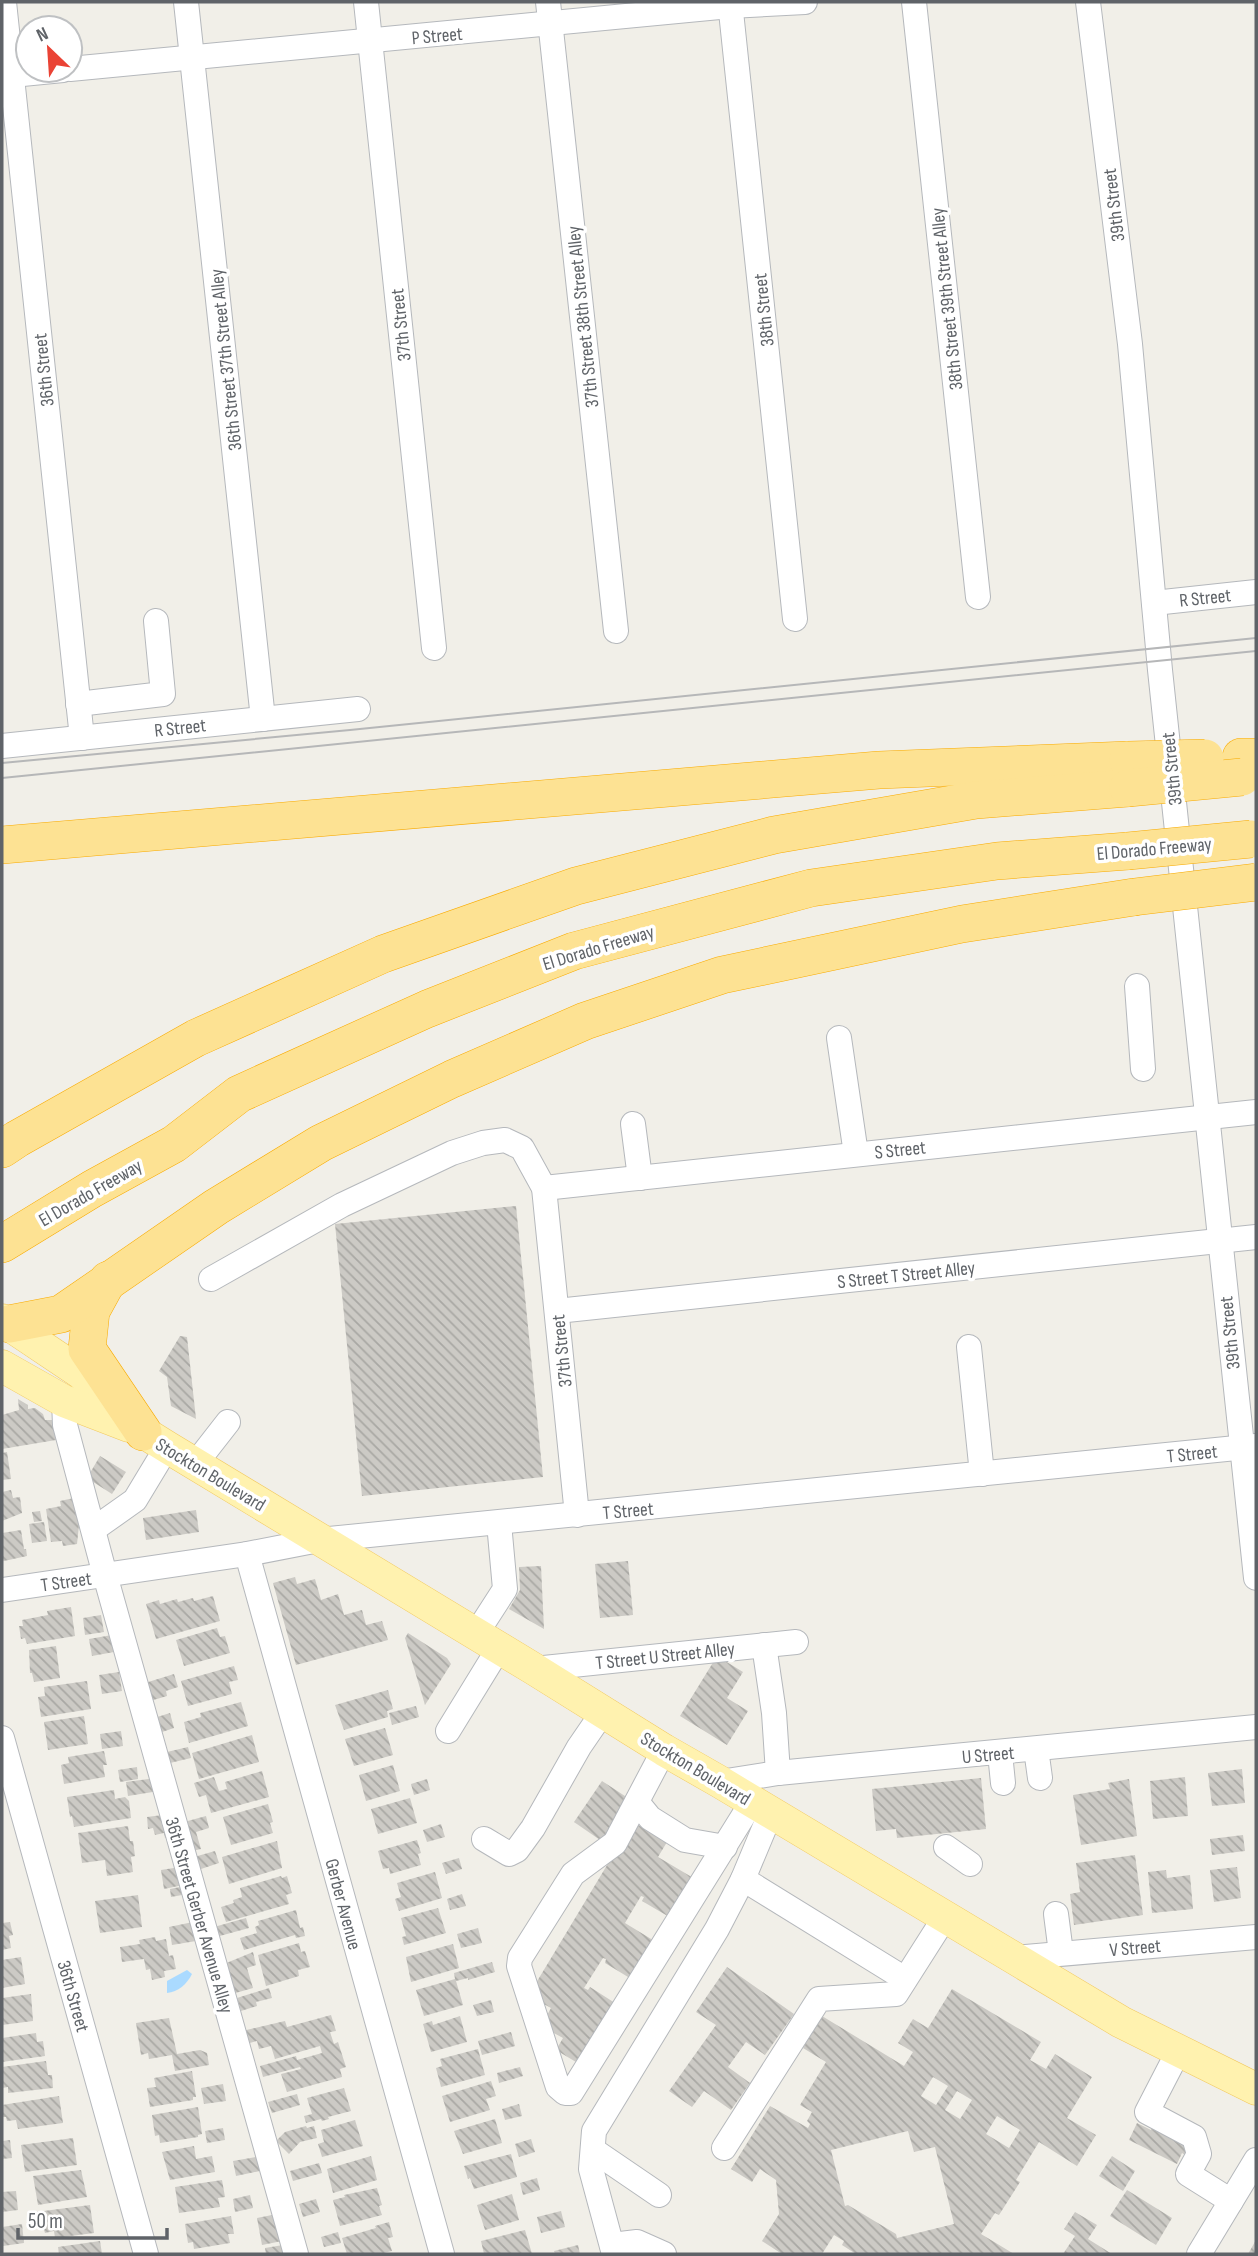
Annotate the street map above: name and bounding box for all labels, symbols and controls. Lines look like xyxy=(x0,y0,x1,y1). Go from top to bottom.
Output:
north arrow xyxy=(14,14,84,84)
text: N xyxy=(33,22,52,48)
street label: P Street xyxy=(411,23,464,50)
street label: 39th Street xyxy=(1099,167,1130,243)
street label: 38th Street 39th Street Alley xyxy=(926,206,969,391)
street label: 37th Street 38th Street Alley xyxy=(562,224,604,409)
street label: 36th Street 37th Street Alley xyxy=(205,267,247,452)
street label: 38th Street xyxy=(749,272,780,348)
street label: 37th Street xyxy=(386,287,417,362)
street label: 36th Street xyxy=(29,332,60,408)
street label: R Street xyxy=(1178,584,1232,613)
street label: R Street xyxy=(153,714,207,743)
street label: 39th Street xyxy=(1157,731,1188,807)
street label: El Dorado Freeway xyxy=(1096,833,1213,866)
street label: El Dorado Freeway xyxy=(540,920,658,976)
street label: S Street xyxy=(873,1136,927,1165)
street label: El Dorado Freeway xyxy=(35,1154,147,1232)
street label: S Street T Street Alley xyxy=(836,1257,977,1294)
street label: 39th Street xyxy=(1215,1295,1246,1371)
street label: 37th Street xyxy=(547,1313,578,1388)
street label: Stockton Boulevard xyxy=(151,1433,269,1517)
street label: T Street xyxy=(1166,1440,1219,1469)
street label: T Street xyxy=(602,1498,655,1525)
street label: T Street xyxy=(39,1568,93,1597)
street label: T Street U Street Alley xyxy=(595,1638,736,1675)
street label: Stockton Boulevard xyxy=(636,1727,754,1811)
street label: U Street xyxy=(961,1742,1015,1769)
street label: 36th Street Gerber Avenue Alley xyxy=(160,1815,238,2017)
street label: Gerber Avenue xyxy=(319,1856,366,1952)
street label: V Street xyxy=(1108,1935,1162,1962)
street label: 36th Street xyxy=(51,1958,94,2035)
scale bar xyxy=(18,2196,166,2240)
text: 50 m xyxy=(28,2209,63,2234)

